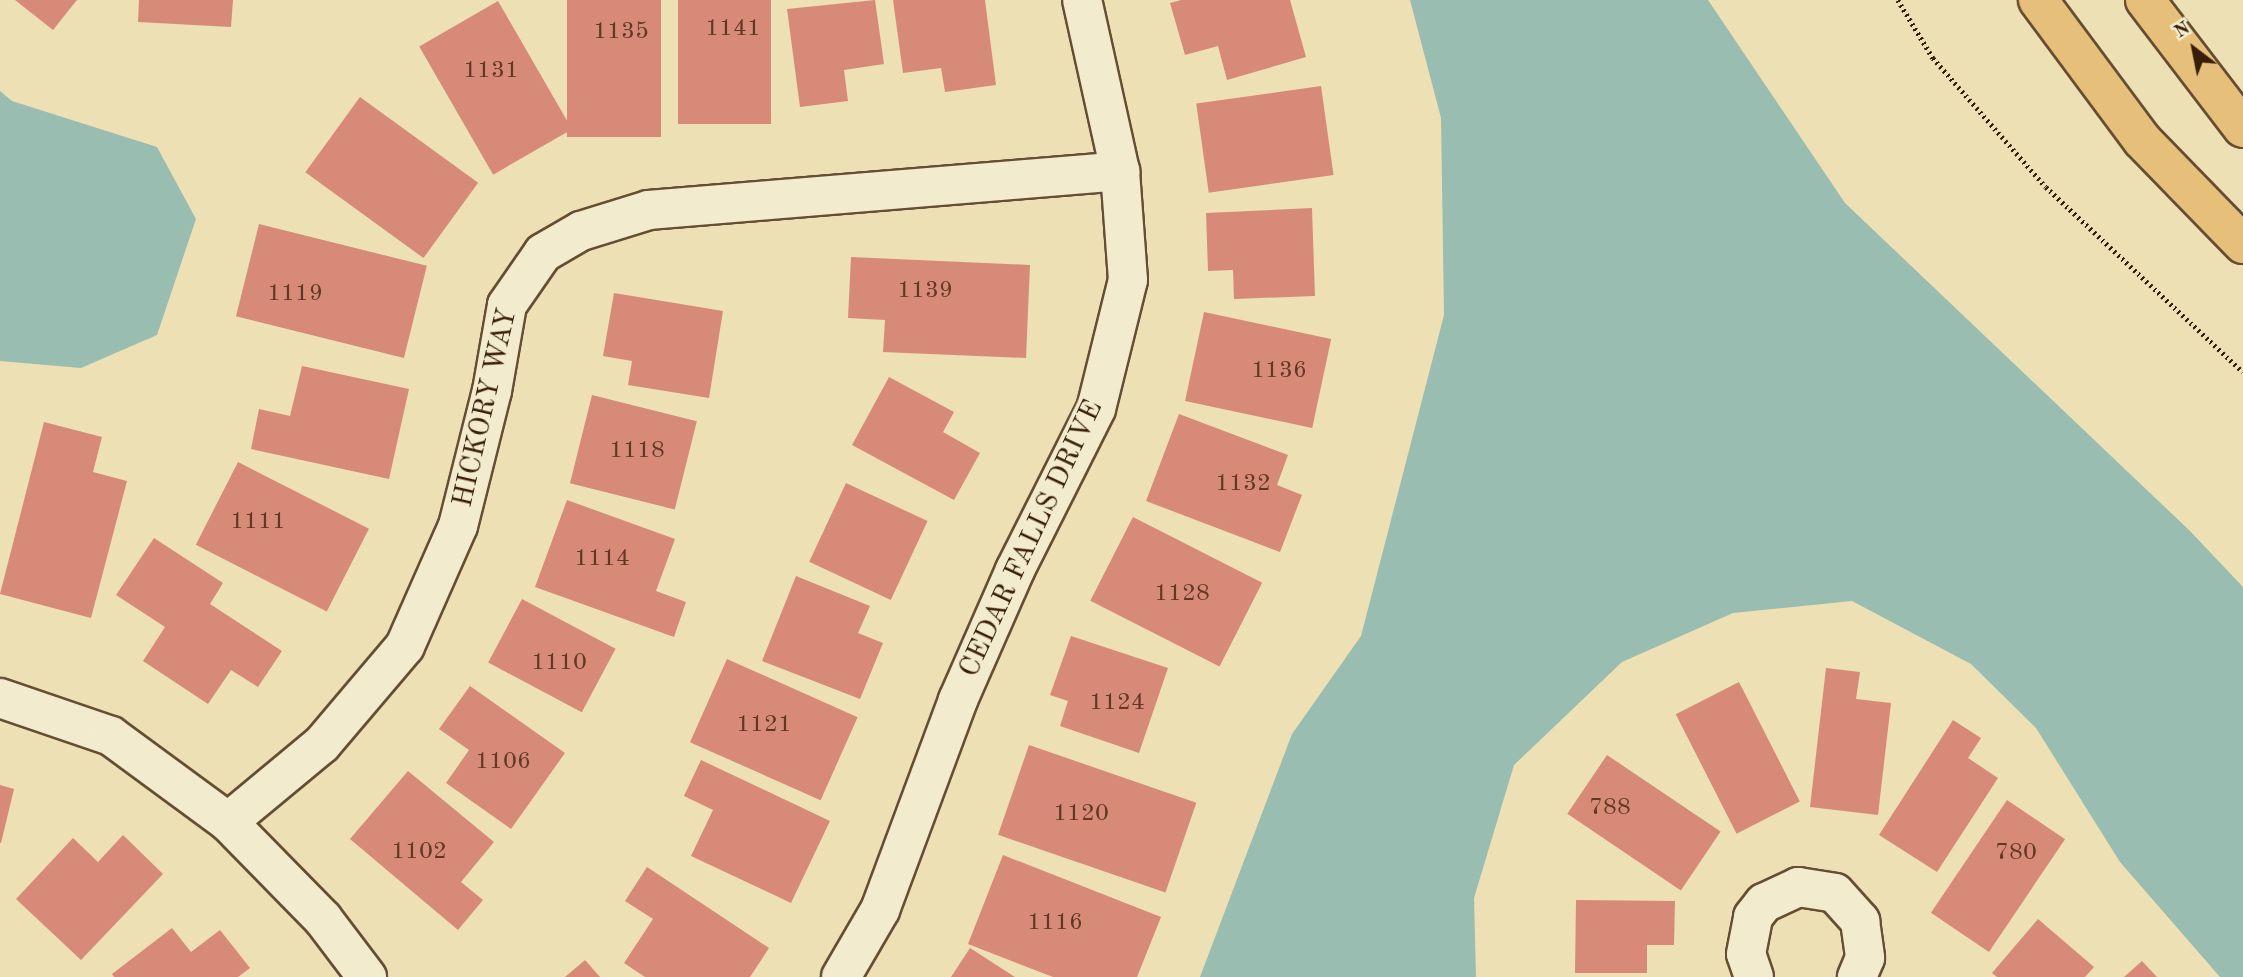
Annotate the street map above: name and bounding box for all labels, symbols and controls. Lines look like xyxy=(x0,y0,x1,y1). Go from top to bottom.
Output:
north arrow xyxy=(2159,14,2229,84)
house number: 1141 xyxy=(705,16,761,44)
house number: 1135 xyxy=(593,19,649,47)
text: N xyxy=(2171,19,2194,43)
house number: 1131 xyxy=(463,58,519,86)
house number: 1139 xyxy=(897,278,953,306)
house number: 1119 xyxy=(267,281,323,309)
street label: HICKORY WAY xyxy=(447,305,525,511)
house number: 1136 xyxy=(1251,358,1307,386)
street label: CEDAR FALLS DRIVE xyxy=(953,395,1111,683)
house number: 1118 xyxy=(609,438,665,466)
house number: 1132 xyxy=(1215,471,1271,499)
house number: 1111 xyxy=(230,509,286,537)
house number: 1114 xyxy=(574,546,630,574)
house number: 1128 xyxy=(1154,581,1210,609)
house number: 1110 xyxy=(531,650,587,678)
house number: 1124 xyxy=(1089,690,1145,718)
house number: 1121 xyxy=(736,712,792,740)
house number: 1106 xyxy=(475,749,531,777)
house number: 788 xyxy=(1589,795,1631,823)
house number: 1120 xyxy=(1053,801,1109,829)
house number: 1102 xyxy=(391,839,447,867)
house number: 780 xyxy=(1995,840,2037,868)
house number: 1116 xyxy=(1027,910,1083,938)

